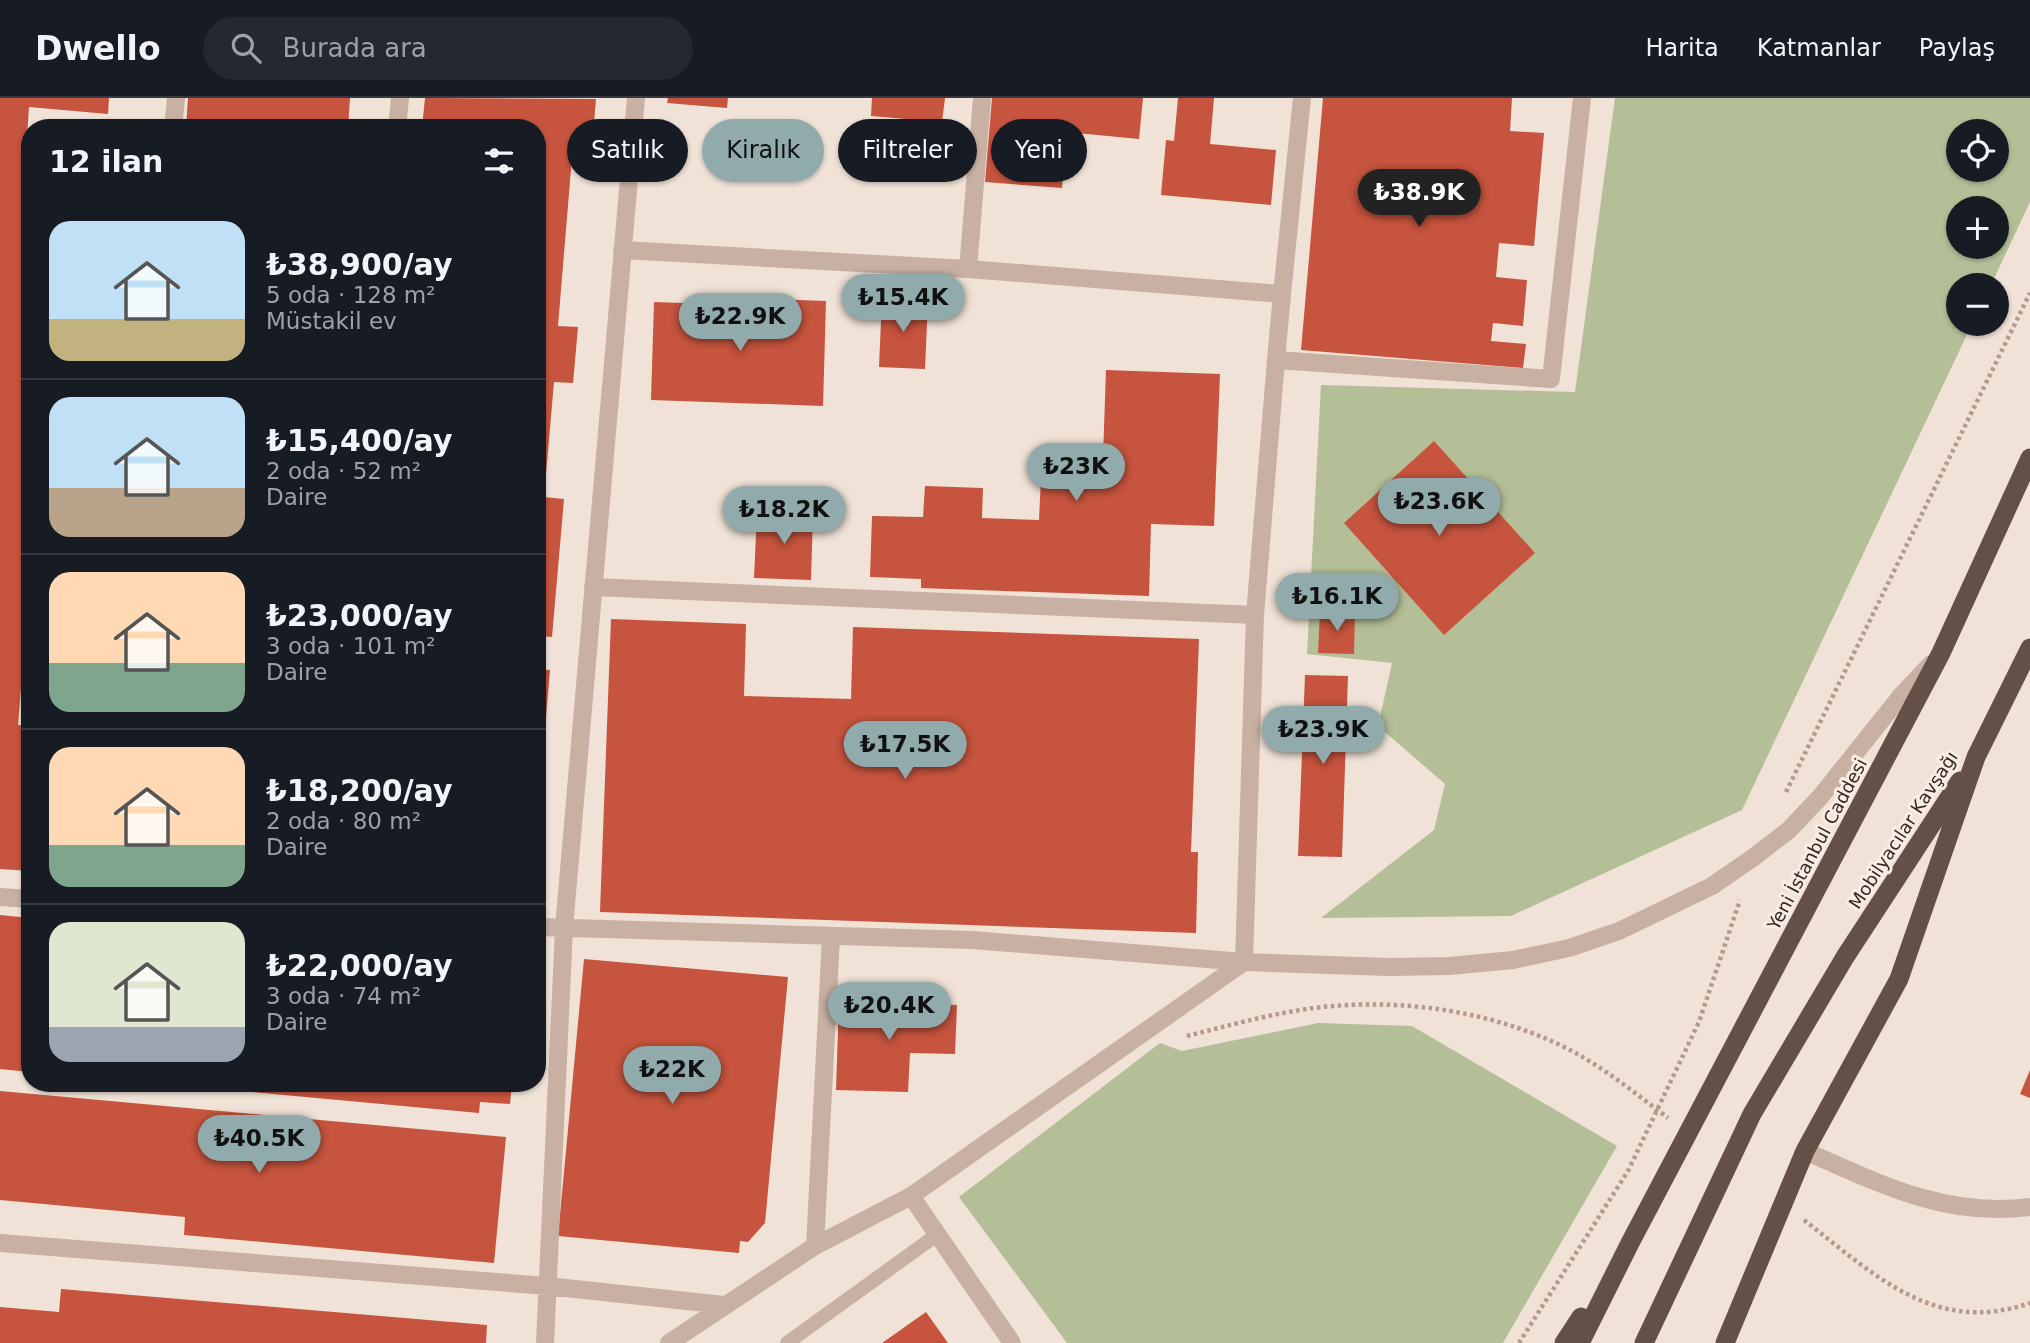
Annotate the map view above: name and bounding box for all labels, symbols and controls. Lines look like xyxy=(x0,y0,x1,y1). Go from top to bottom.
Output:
search box xyxy=(203,17,693,80)
text: Dwello xyxy=(35,29,161,68)
icon: search xyxy=(227,29,265,67)
text: Burada ara xyxy=(283,33,427,63)
text: Harita xyxy=(1645,34,1719,62)
text: Katmanlar xyxy=(1757,34,1881,62)
text: Paylaş xyxy=(1919,34,1995,62)
chip: Satılık xyxy=(567,119,688,182)
chip: Kiralık xyxy=(702,119,824,182)
chip: Filtreler xyxy=(838,119,977,182)
chip: Yeni xyxy=(991,119,1087,182)
map controls xyxy=(1946,119,2009,336)
button: locate xyxy=(1946,119,2009,182)
icon: filters xyxy=(480,142,518,180)
text: 12 ilan xyxy=(49,144,163,179)
pin: ₺38.9K xyxy=(1362,170,1476,229)
text: ₺38.9K xyxy=(1374,179,1464,205)
button: + xyxy=(1946,196,2009,259)
text: ₺38,900/ay xyxy=(266,247,452,282)
icon: home xyxy=(105,249,189,333)
button: − xyxy=(1946,273,2009,336)
pin: ₺15.4K xyxy=(846,274,960,334)
text: 5 oda · 128 m² xyxy=(266,282,435,308)
text: ₺15.4K xyxy=(858,284,948,310)
pin: ₺22.9K xyxy=(683,294,797,353)
text: ₺22.9K xyxy=(695,303,785,329)
text: Müstakil ev xyxy=(266,308,397,334)
text: ₺15,400/ay xyxy=(266,423,452,458)
icon: home xyxy=(105,425,189,509)
pin: ₺23K xyxy=(1035,444,1117,503)
text: ₺23K xyxy=(1043,453,1109,479)
text: 2 oda · 52 m² xyxy=(266,458,421,484)
pin: ₺23.6K xyxy=(1382,478,1496,538)
text: Daire xyxy=(266,484,327,510)
pin: ₺18.2K xyxy=(727,486,841,546)
text: ₺23.6K xyxy=(1394,488,1484,514)
text: ₺18.2K xyxy=(739,496,829,522)
pin: ₺16.1K xyxy=(1280,574,1394,633)
text: ₺16.1K xyxy=(1292,583,1382,609)
text: ₺23,000/ay xyxy=(266,598,452,633)
icon: home xyxy=(105,600,189,684)
text: 3 oda · 101 m² xyxy=(266,633,435,659)
text: Daire xyxy=(266,659,327,685)
pin: ₺23.9K xyxy=(1266,706,1380,766)
text: ₺23.9K xyxy=(1278,716,1368,742)
pin: ₺17.5K xyxy=(848,722,962,781)
text: ₺17.5K xyxy=(860,731,950,757)
street label: Mobilyacılar Kavşağı xyxy=(1844,747,1962,913)
street label: Yeni İstanbul Caddesi xyxy=(1762,755,1871,934)
text: ₺18,200/ay xyxy=(266,773,452,808)
icon: home xyxy=(105,775,189,859)
text: 2 oda · 80 m² xyxy=(266,808,421,834)
text: Daire xyxy=(266,834,327,860)
text: ₺22,000/ay xyxy=(266,948,452,983)
icon: home xyxy=(105,950,189,1034)
pin: ₺20.4K xyxy=(832,982,946,1042)
text: 3 oda · 74 m² xyxy=(266,983,421,1009)
text: ₺20.4K xyxy=(844,992,934,1018)
text: Daire xyxy=(266,1009,327,1035)
pin: ₺22K xyxy=(631,1046,713,1106)
text: ₺22K xyxy=(639,1056,705,1082)
pin: ₺40.5K xyxy=(202,1116,316,1175)
text: ₺40.5K xyxy=(214,1125,304,1151)

